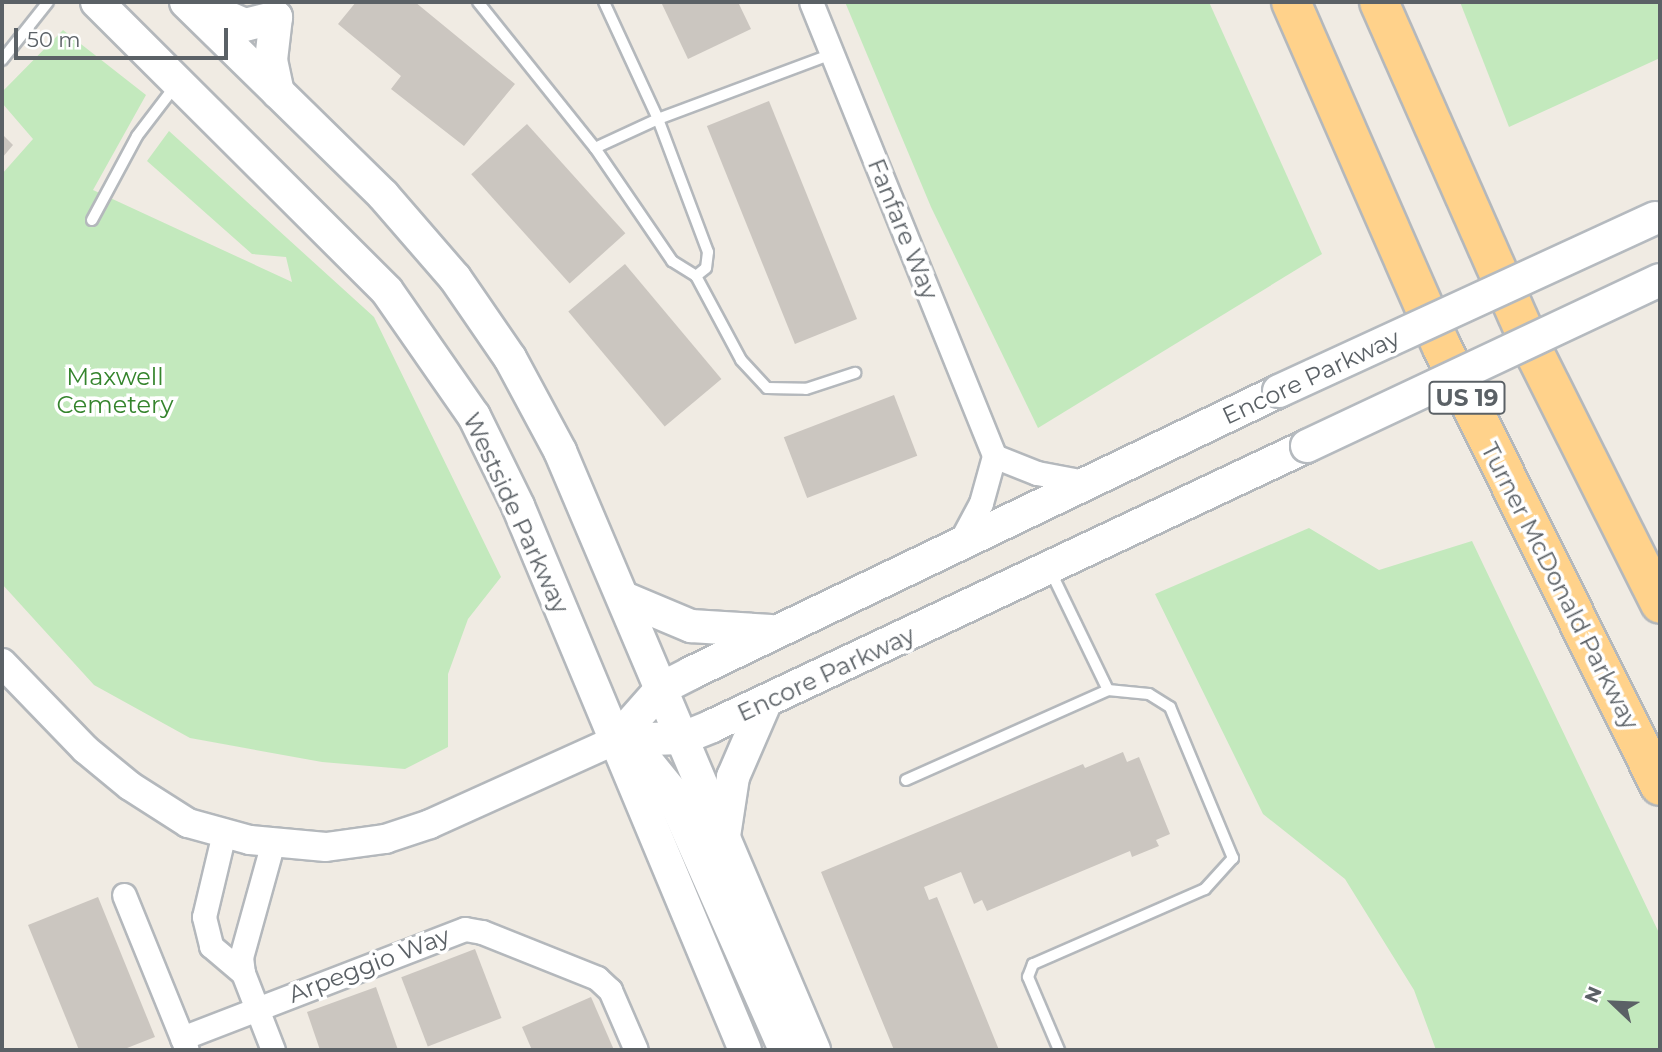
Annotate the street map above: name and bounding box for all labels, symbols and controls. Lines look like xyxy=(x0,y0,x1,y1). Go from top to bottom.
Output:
scale bar xyxy=(18,14,231,58)
text: 50 m xyxy=(27,27,81,52)
street label: Fanfare Way xyxy=(862,154,944,304)
street label: Encore Parkway xyxy=(1218,323,1404,431)
park label: Maxwell Cemetery xyxy=(56,363,174,419)
road number: US 19 xyxy=(1428,378,1506,418)
street label: Westside Parkway xyxy=(457,408,575,618)
street label: Turner McDonald Parkway xyxy=(1475,438,1645,734)
street label: Encore Parkway xyxy=(733,620,919,728)
street label: Arpeggio Way xyxy=(284,921,454,1009)
north arrow xyxy=(1578,968,1648,1038)
text: N xyxy=(1580,983,1607,1006)

